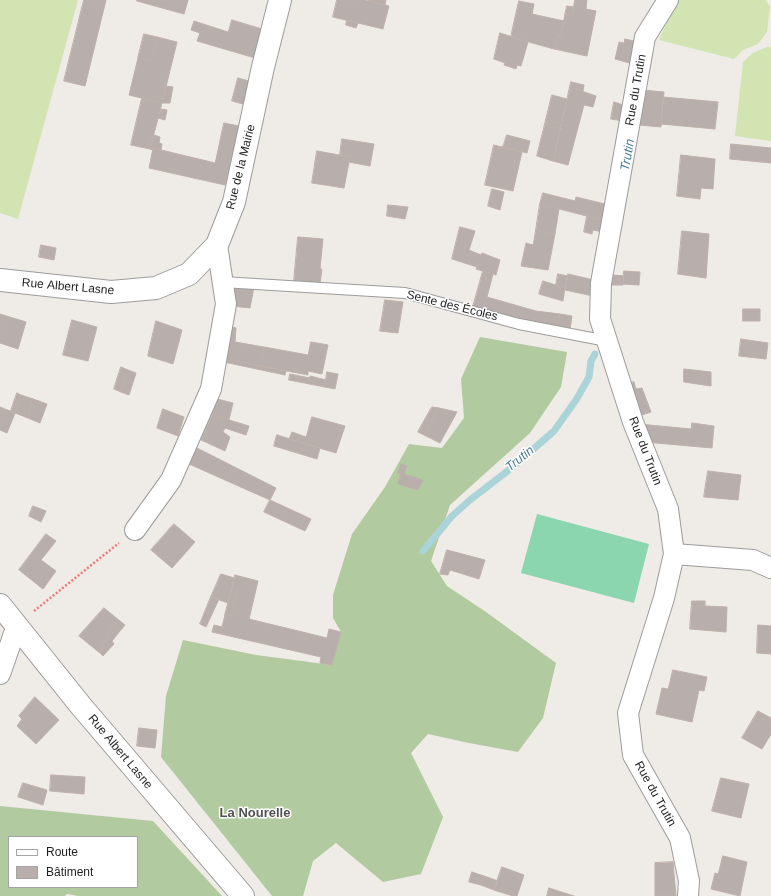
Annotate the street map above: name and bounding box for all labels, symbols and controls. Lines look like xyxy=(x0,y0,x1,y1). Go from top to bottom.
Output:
street label: Rue du Trutin xyxy=(623,53,649,127)
street label: Rue de la Mairie xyxy=(223,123,259,211)
water label: Trutin xyxy=(618,138,638,172)
street label: Rue Albert Lasne xyxy=(21,276,115,298)
street label: Sente des Écoles xyxy=(405,288,499,324)
street label: Rue du Trutin xyxy=(625,415,665,487)
water label: Trutin xyxy=(503,443,537,475)
street label: Rue Albert Lasne xyxy=(85,712,155,792)
street label: Rue du Trutin xyxy=(631,759,679,829)
district label: La Nourelle xyxy=(220,805,290,821)
legend xyxy=(8,836,138,888)
text: Route xyxy=(46,845,78,859)
text: Bâtiment xyxy=(46,865,93,879)

